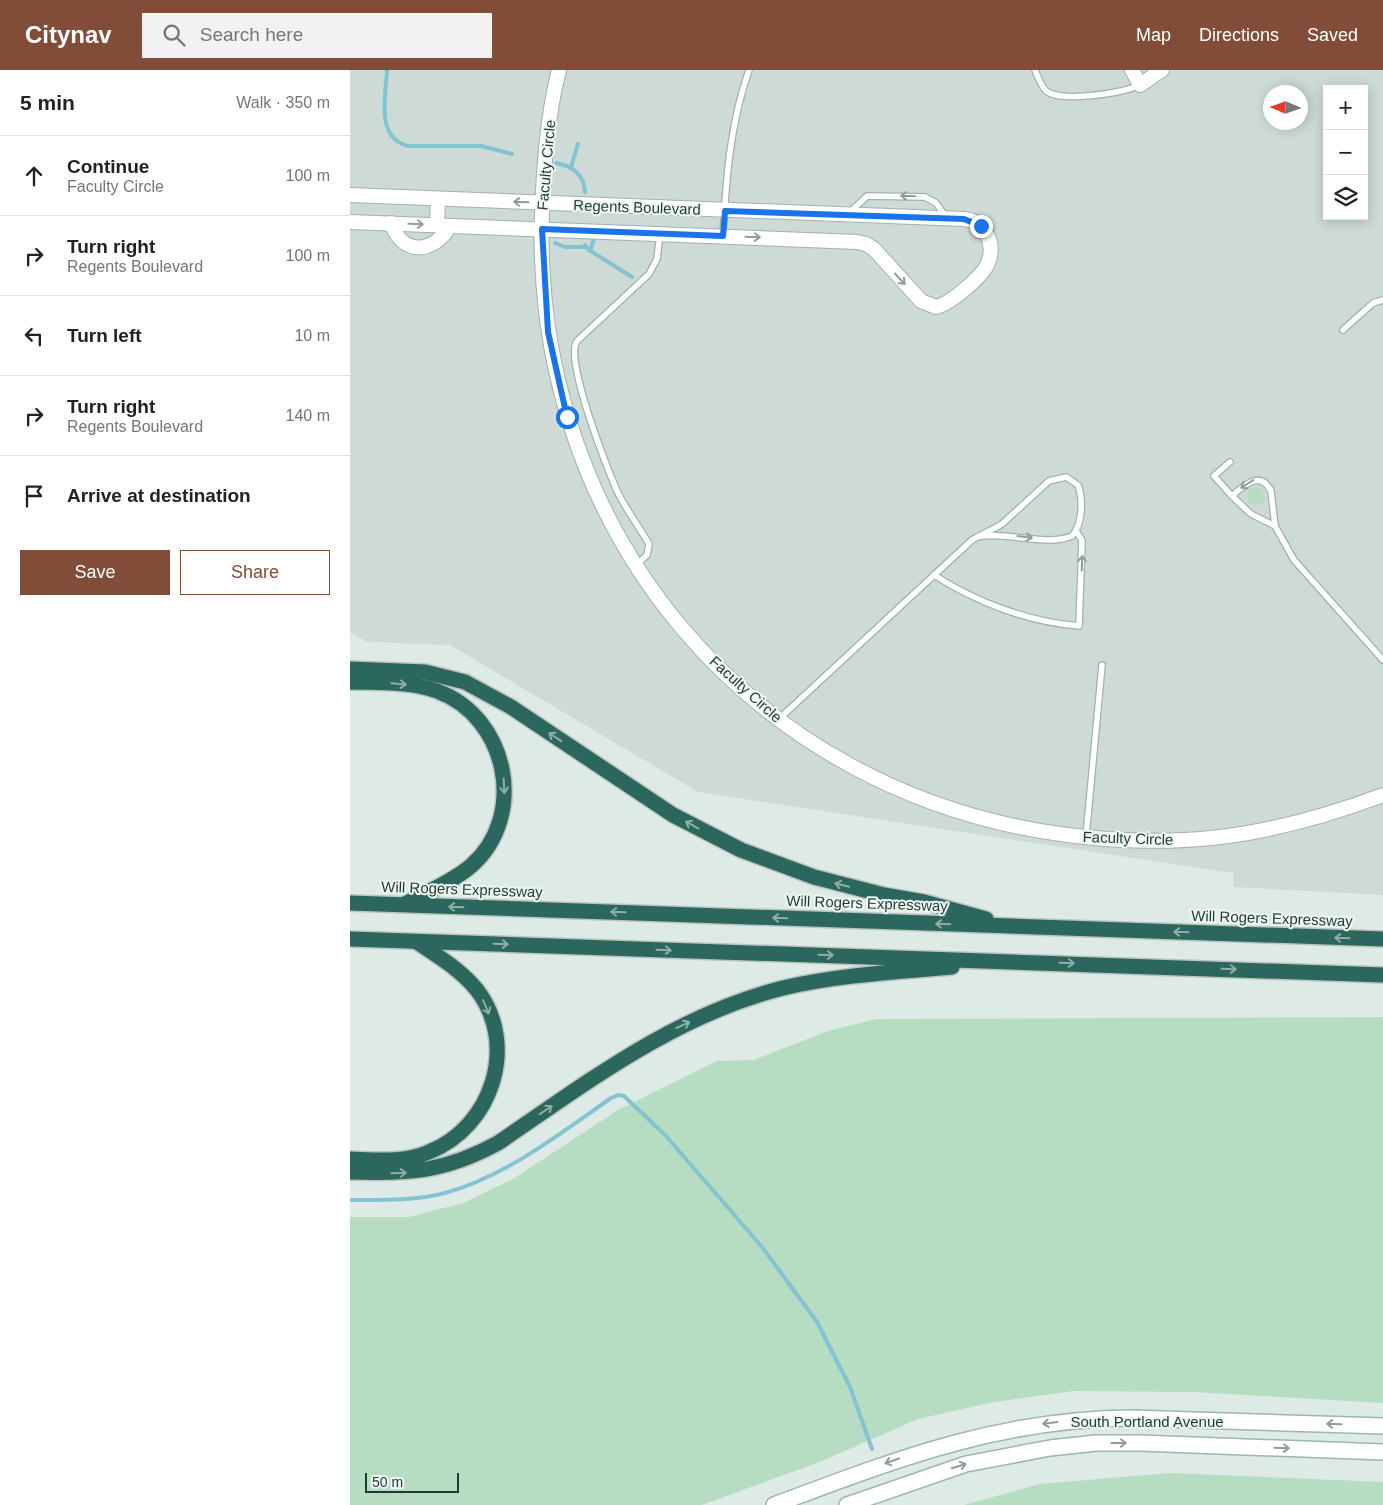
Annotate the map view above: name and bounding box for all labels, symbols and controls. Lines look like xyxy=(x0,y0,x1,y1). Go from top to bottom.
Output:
search box xyxy=(142,13,492,58)
text: Citynav xyxy=(25,21,112,48)
icon: search xyxy=(160,21,188,49)
text: Search here xyxy=(200,24,303,45)
text: Map xyxy=(1136,25,1171,45)
text: Directions xyxy=(1199,25,1279,45)
text: Saved xyxy=(1307,25,1358,45)
north arrow xyxy=(1263,85,1308,130)
map controls xyxy=(1323,85,1368,220)
button: + xyxy=(1323,85,1368,130)
text: 5 min xyxy=(20,91,75,114)
text: Walk · 350 m xyxy=(236,94,330,111)
street label: Faculty Circle xyxy=(534,119,558,211)
button: − xyxy=(1323,130,1368,175)
text: Continue xyxy=(67,156,149,177)
icon: ahead xyxy=(20,162,48,190)
text: 100 m xyxy=(286,167,330,184)
button: layers xyxy=(1323,175,1368,220)
text: Faculty Circle xyxy=(67,178,164,195)
one-way arrow xyxy=(901,192,917,201)
street label: Regents Boulevard xyxy=(573,196,701,218)
one-way arrow xyxy=(514,198,530,207)
route end xyxy=(970,215,993,238)
one-way arrow xyxy=(408,220,424,229)
one-way arrow xyxy=(745,233,761,242)
text: Turn right xyxy=(67,236,155,257)
icon: right xyxy=(20,242,48,270)
text: 100 m xyxy=(286,247,330,264)
text: Regents Boulevard xyxy=(67,258,203,275)
one-way arrow xyxy=(894,273,906,286)
icon: left xyxy=(20,322,48,350)
text: Turn left xyxy=(67,325,142,346)
text: 10 m xyxy=(294,327,330,344)
text: Turn right xyxy=(67,396,155,417)
icon: right xyxy=(20,402,48,430)
route start xyxy=(556,406,579,429)
text: 140 m xyxy=(286,407,330,424)
text: Regents Boulevard xyxy=(67,418,203,435)
one-way arrow xyxy=(1240,479,1254,490)
icon: arrive xyxy=(20,482,48,510)
text: Arrive at destination xyxy=(67,485,251,506)
one-way arrow xyxy=(1017,532,1033,542)
button: Save xyxy=(20,550,170,595)
button: Share xyxy=(180,550,330,595)
one-way arrow xyxy=(1077,555,1086,571)
street label: Faculty Circle xyxy=(707,652,785,726)
one-way arrow xyxy=(390,679,406,689)
one-way arrow xyxy=(549,732,563,742)
one-way arrow xyxy=(500,778,509,794)
one-way arrow xyxy=(684,820,699,830)
street label: Faculty Circle xyxy=(1082,828,1174,848)
street label: Will Rogers Expressway xyxy=(381,878,544,900)
one-way arrow xyxy=(835,880,851,889)
street label: Will Rogers Expressway xyxy=(786,892,949,914)
one-way arrow xyxy=(448,902,464,911)
street label: Will Rogers Expressway xyxy=(1191,907,1354,929)
one-way arrow xyxy=(610,908,626,917)
one-way arrow xyxy=(773,913,789,923)
one-way arrow xyxy=(935,919,951,928)
one-way arrow xyxy=(1174,927,1190,937)
one-way arrow xyxy=(1334,933,1350,942)
one-way arrow xyxy=(493,940,509,949)
one-way arrow xyxy=(655,945,671,955)
one-way arrow xyxy=(818,950,834,960)
one-way arrow xyxy=(1058,959,1074,968)
one-way arrow xyxy=(1221,965,1237,974)
one-way arrow xyxy=(481,999,491,1014)
one-way arrow xyxy=(675,1019,690,1029)
one-way arrow xyxy=(538,1105,552,1115)
one-way arrow xyxy=(390,1168,406,1177)
street label: South Portland Avenue xyxy=(1070,1413,1224,1430)
one-way arrow xyxy=(1042,1418,1058,1428)
one-way arrow xyxy=(1327,1420,1343,1429)
one-way arrow xyxy=(1111,1438,1127,1448)
one-way arrow xyxy=(1274,1443,1290,1452)
one-way arrow xyxy=(885,1457,900,1466)
one-way arrow xyxy=(951,1461,967,1471)
scale bar xyxy=(365,1470,459,1493)
text: 50 m xyxy=(372,1474,403,1490)

